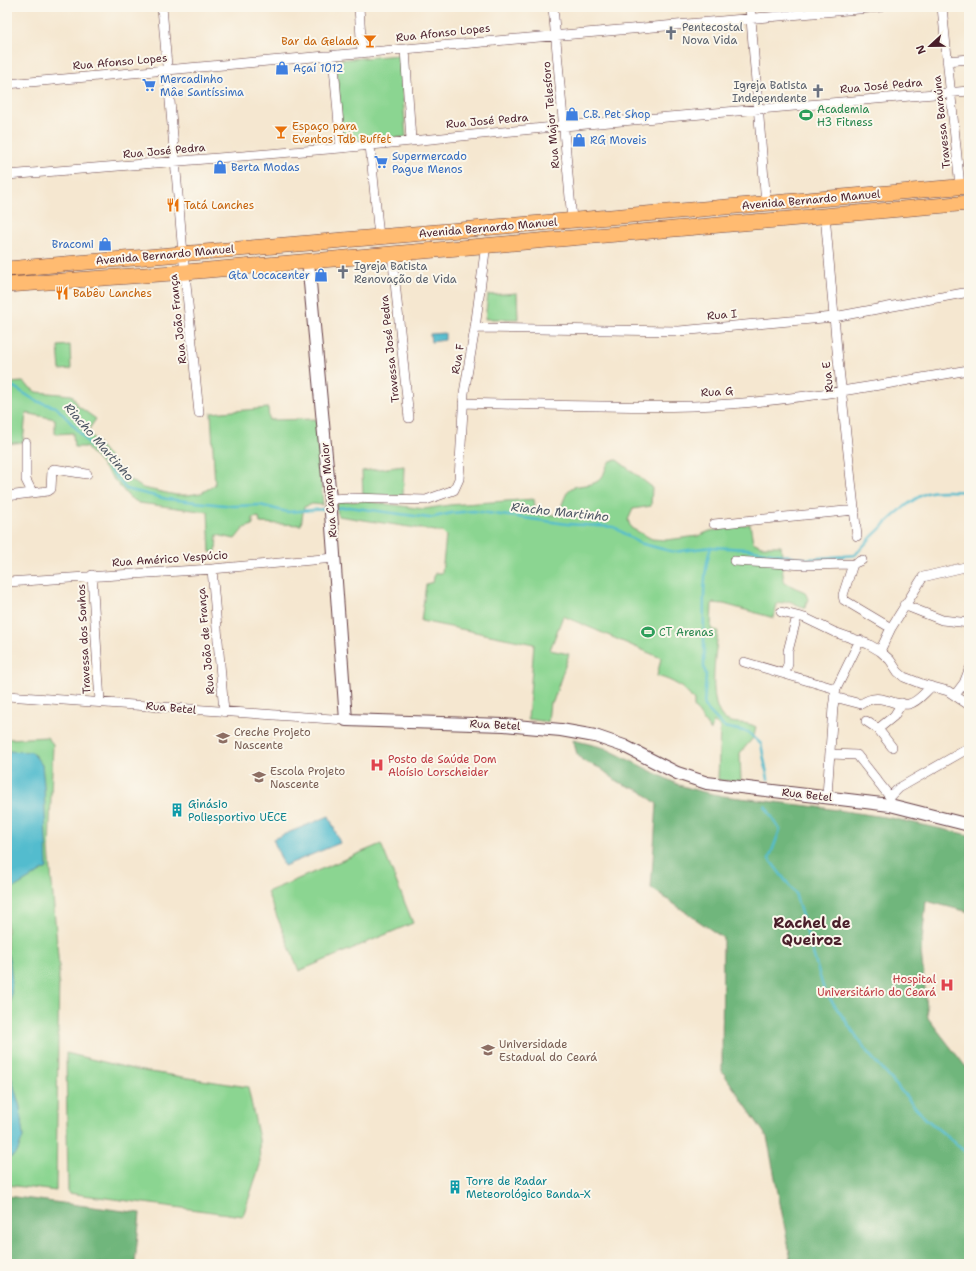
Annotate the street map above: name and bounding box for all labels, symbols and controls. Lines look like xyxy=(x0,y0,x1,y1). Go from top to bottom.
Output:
place label: Pentecostal Nova Vida xyxy=(682,20,744,48)
street label: Rua Afonso Lopes xyxy=(395,21,491,45)
church icon: Pentecostal Nova Vida xyxy=(663,25,679,41)
north arrow xyxy=(910,26,950,66)
bar icon: Bar da Gelada xyxy=(362,33,378,49)
place label: Bar da Gelada xyxy=(281,34,359,49)
text: N xyxy=(912,42,930,56)
street label: Rua Afonso Lopes xyxy=(72,50,168,74)
shop icon: Açaí 1012 xyxy=(274,60,290,76)
place label: Açaí 1012 xyxy=(293,61,343,76)
street label: Rua Major Telesforo xyxy=(539,61,563,169)
place label: Mercadinho Mâe Santíssima xyxy=(160,72,244,100)
street label: Rua José Pedra xyxy=(839,75,923,97)
street label: Travessa Baraúna xyxy=(930,75,954,169)
supermarket icon: Mercadinho Mâe Santíssima xyxy=(141,77,157,93)
place label: Igreja Batista Independente xyxy=(732,78,807,106)
church icon: Igreja Batista Independente xyxy=(810,83,826,99)
place label: Academia H3 Fitness xyxy=(817,102,873,130)
shop icon: C.B. Pet Shop xyxy=(564,106,580,122)
place label: C.B. Pet Shop xyxy=(583,107,650,122)
sports icon: Academia H3 Fitness xyxy=(798,107,814,123)
street label: Rua José Pedra xyxy=(445,110,529,132)
place label: Espaço para Eventos Tdb Buffet xyxy=(292,119,391,147)
bar icon: Espaço para Eventos Tdb Buffet xyxy=(273,124,289,140)
shop icon: RG Moveis xyxy=(571,132,587,148)
place label: RG Moveis xyxy=(590,133,647,148)
street label: Rua José Pedra xyxy=(122,140,206,162)
place label: Supermercado Pague Menos xyxy=(392,149,467,177)
supermarket icon: Supermercado Pague Menos xyxy=(373,154,389,170)
shop icon: Berta Modas xyxy=(212,159,228,175)
place label: Berta Modas xyxy=(231,160,300,175)
street label: Avenida Bernardo Manuel xyxy=(741,186,882,214)
restaurant icon: Tatá Lanches xyxy=(165,197,181,213)
place label: Tatá Lanches xyxy=(184,198,254,213)
street label: Avenida Bernardo Manuel xyxy=(418,214,559,242)
shop icon: Bracomi xyxy=(97,236,113,252)
place label: Bracomi xyxy=(52,237,94,252)
street label: Avenida Bernardo Manuel xyxy=(95,241,236,269)
place label: Igreja Batista Renovação de Vida xyxy=(354,259,457,287)
church icon: Igreja Batista Renovação de Vida xyxy=(335,264,351,280)
shop icon: Gta Locacenter xyxy=(313,267,329,283)
place label: Gta Locacenter xyxy=(228,268,310,283)
street label: Rua João França xyxy=(166,273,190,365)
restaurant icon: Babêu Lanches xyxy=(54,285,70,301)
place label: Babêu Lanches xyxy=(73,286,152,301)
street label: Travessa José Pedra xyxy=(377,294,403,404)
street label: Rua I xyxy=(706,306,738,324)
street label: Rua F xyxy=(448,343,468,375)
street label: Rua E xyxy=(819,361,837,393)
street label: Rua G xyxy=(700,383,734,401)
water label: Riacho Martinho xyxy=(61,400,137,484)
street label: Rua Campo Maior xyxy=(317,442,341,538)
water label: Riacho Martinho xyxy=(510,499,610,525)
street label: Rua Américo Vespúcio xyxy=(112,547,229,571)
street label: Travessa dos Sonhos xyxy=(74,584,94,694)
street label: Rua João de França xyxy=(194,587,218,695)
sports icon: CT Arenas xyxy=(640,624,656,640)
place label: CT Arenas xyxy=(659,625,714,640)
street label: Rua Betel xyxy=(145,698,198,718)
street label: Rua Betel xyxy=(469,716,521,734)
place label: Creche Projeto Nascente xyxy=(234,725,311,753)
school or university icon: Creche Projeto Nascente xyxy=(215,730,231,746)
place label: Posto de Saúde Dom Aloísio Lorscheider xyxy=(388,752,497,780)
hospital icon: Posto de Saúde Dom Aloísio Lorscheider xyxy=(369,757,385,773)
place label: Escola Projeto Nascente xyxy=(270,764,346,792)
school or university icon: Escola Projeto Nascente xyxy=(251,769,267,785)
street label: Rua Betel xyxy=(781,785,834,805)
place label: Ginásio Poliesportivo UECE xyxy=(188,797,287,825)
building icon: Ginásio Poliesportivo UECE xyxy=(169,802,185,818)
district label: Rachel de Queiroz xyxy=(773,913,851,950)
place label: Hospital Universitário do Ceará xyxy=(817,972,937,1000)
hospital icon: Hospital Universitário do Ceará xyxy=(939,977,955,993)
place label: Universidade Estadual do Ceará xyxy=(499,1037,597,1065)
school or university icon: Universidade Estadual do Ceará xyxy=(480,1042,496,1058)
place label: Torre de Radar Meteorológico Banda-X xyxy=(466,1174,591,1202)
building icon: Torre de Radar Meteorológico Banda-X xyxy=(447,1179,463,1195)

